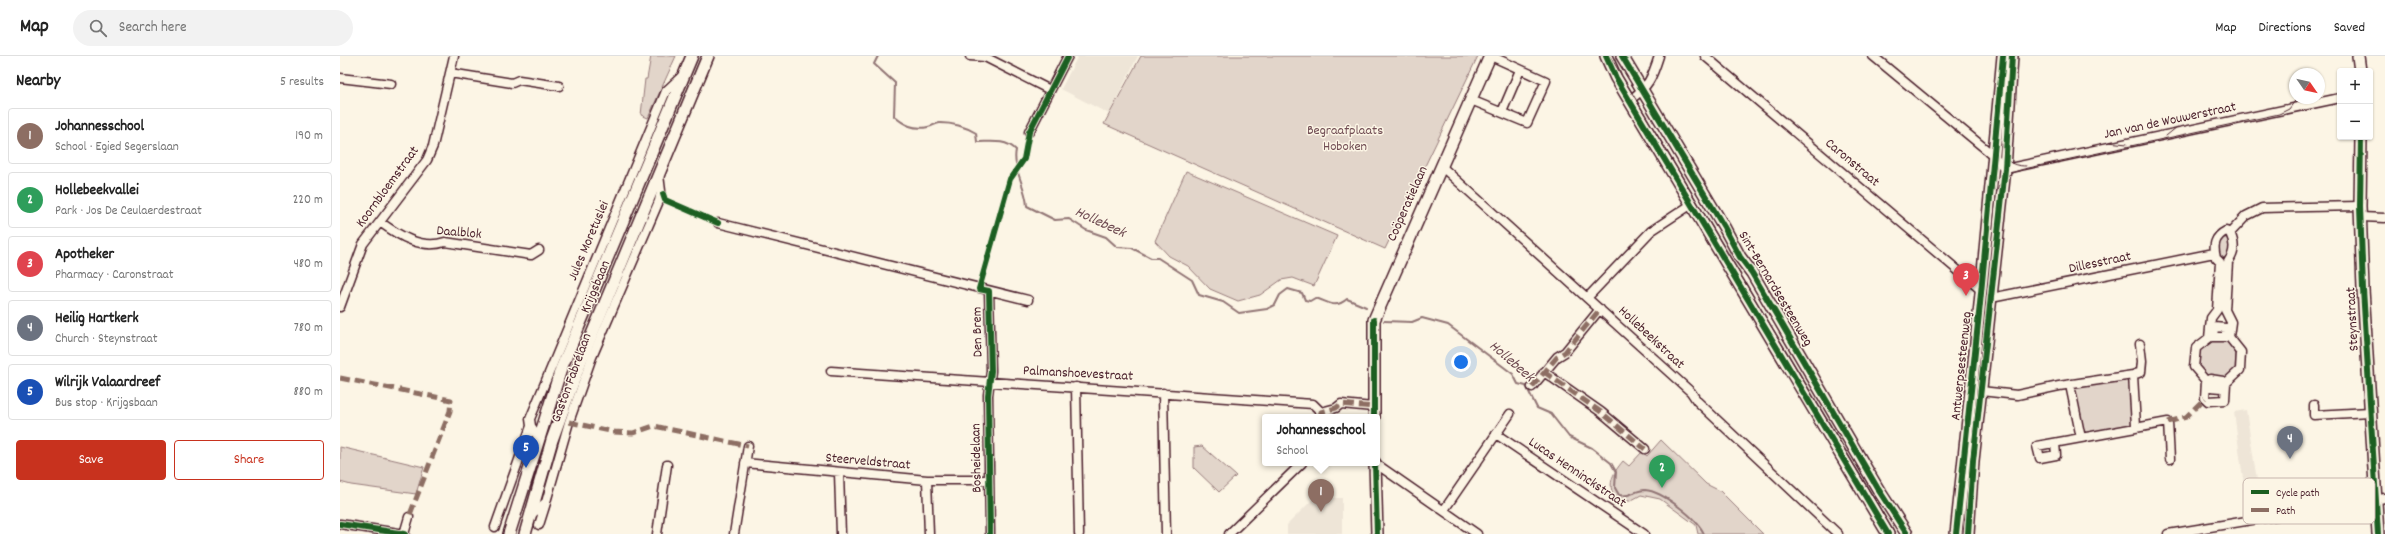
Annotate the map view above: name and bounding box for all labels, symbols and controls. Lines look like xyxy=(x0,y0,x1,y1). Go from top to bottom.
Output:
search box xyxy=(73,10,353,46)
text: Map xyxy=(20,14,49,41)
icon: search xyxy=(87,17,109,39)
text: Search here xyxy=(119,17,187,39)
text: Map xyxy=(2215,18,2237,38)
text: Directions xyxy=(2259,18,2312,38)
text: Saved xyxy=(2334,18,2365,38)
north arrow xyxy=(2289,68,2325,104)
map controls xyxy=(2337,68,2373,140)
button: + xyxy=(2337,68,2373,104)
text: Nearby xyxy=(16,70,60,94)
text: 5 results xyxy=(280,73,324,92)
street label: Jan van de Wouwerstraat xyxy=(2102,97,2238,145)
button: − xyxy=(2337,104,2373,140)
text: Johannesschool xyxy=(55,116,144,138)
park label: Begraafplaats Hoboken xyxy=(1307,121,1383,157)
text: 1 xyxy=(29,127,31,146)
text: 190 m xyxy=(295,127,323,146)
street label: Caronstraat xyxy=(1820,134,1884,192)
text: School · Egied Segerslaan xyxy=(55,138,179,157)
street label: Koornbloemstraat xyxy=(352,142,424,232)
street label: Coöperatielaan xyxy=(1382,163,1434,245)
text: Hollebeekvallei xyxy=(55,180,139,202)
text: 2 xyxy=(27,191,33,210)
text: 220 m xyxy=(293,191,323,210)
street label: Jules Moretuslei xyxy=(563,198,615,284)
text: Park · Jos De Ceulaerdestraat xyxy=(55,202,202,221)
water label: Hollebeek xyxy=(1071,202,1131,245)
street label: Daalblok xyxy=(436,221,483,245)
street label: Sint-Bernardsesteenweg xyxy=(1733,228,1817,350)
text: Apotheker xyxy=(55,244,114,266)
street label: Dillesstraat xyxy=(2067,247,2133,279)
text: 3 xyxy=(27,255,33,274)
text: 480 m xyxy=(293,255,323,274)
street label: Krijgsbaan xyxy=(576,258,616,316)
pin: 3 xyxy=(1953,263,1979,296)
text: Pharmacy · Caronstraat xyxy=(55,266,173,285)
street label: Steynstraat xyxy=(2341,286,2365,352)
street label: Hollebeekstraat xyxy=(1613,302,1689,374)
street label: Den Brem xyxy=(968,306,988,358)
text: Heilig Hartkerk xyxy=(55,308,139,330)
street label: Antwerpsesteenweg xyxy=(1946,311,1978,421)
text: 4 xyxy=(27,319,33,338)
text: 780 m xyxy=(294,319,323,338)
text: Church · Steynstraat xyxy=(55,330,158,349)
street label: Gaston Fabrélaan xyxy=(547,331,597,425)
water label: Hollebeek xyxy=(1483,336,1540,389)
your location xyxy=(1451,352,1471,372)
street label: Palmanshoevestraat xyxy=(1022,361,1134,387)
text: Wilrijk Valaardreef xyxy=(55,372,160,394)
text: 5 xyxy=(27,383,33,402)
text: 880 m xyxy=(294,383,323,402)
text: Bus stop · Krijgsbaan xyxy=(55,394,158,413)
popup xyxy=(1262,414,1380,466)
text: Johannesschool xyxy=(1277,420,1365,442)
street label: Bosheidelaan xyxy=(966,423,988,493)
pin: 4 xyxy=(2277,426,2303,459)
street label: Lucas Henninckstraat xyxy=(1524,433,1630,513)
pin: 5 xyxy=(513,435,539,468)
button: Save xyxy=(16,440,166,480)
button: Share xyxy=(174,440,324,480)
text: School xyxy=(1277,442,1308,461)
street label: Steerveldstraat xyxy=(825,448,911,476)
pin: 2 xyxy=(1649,455,1675,488)
legend xyxy=(2243,478,2375,524)
pin: 1 xyxy=(1308,479,1334,512)
text: Cycle path xyxy=(2276,486,2320,502)
text: Path xyxy=(2276,504,2295,520)

